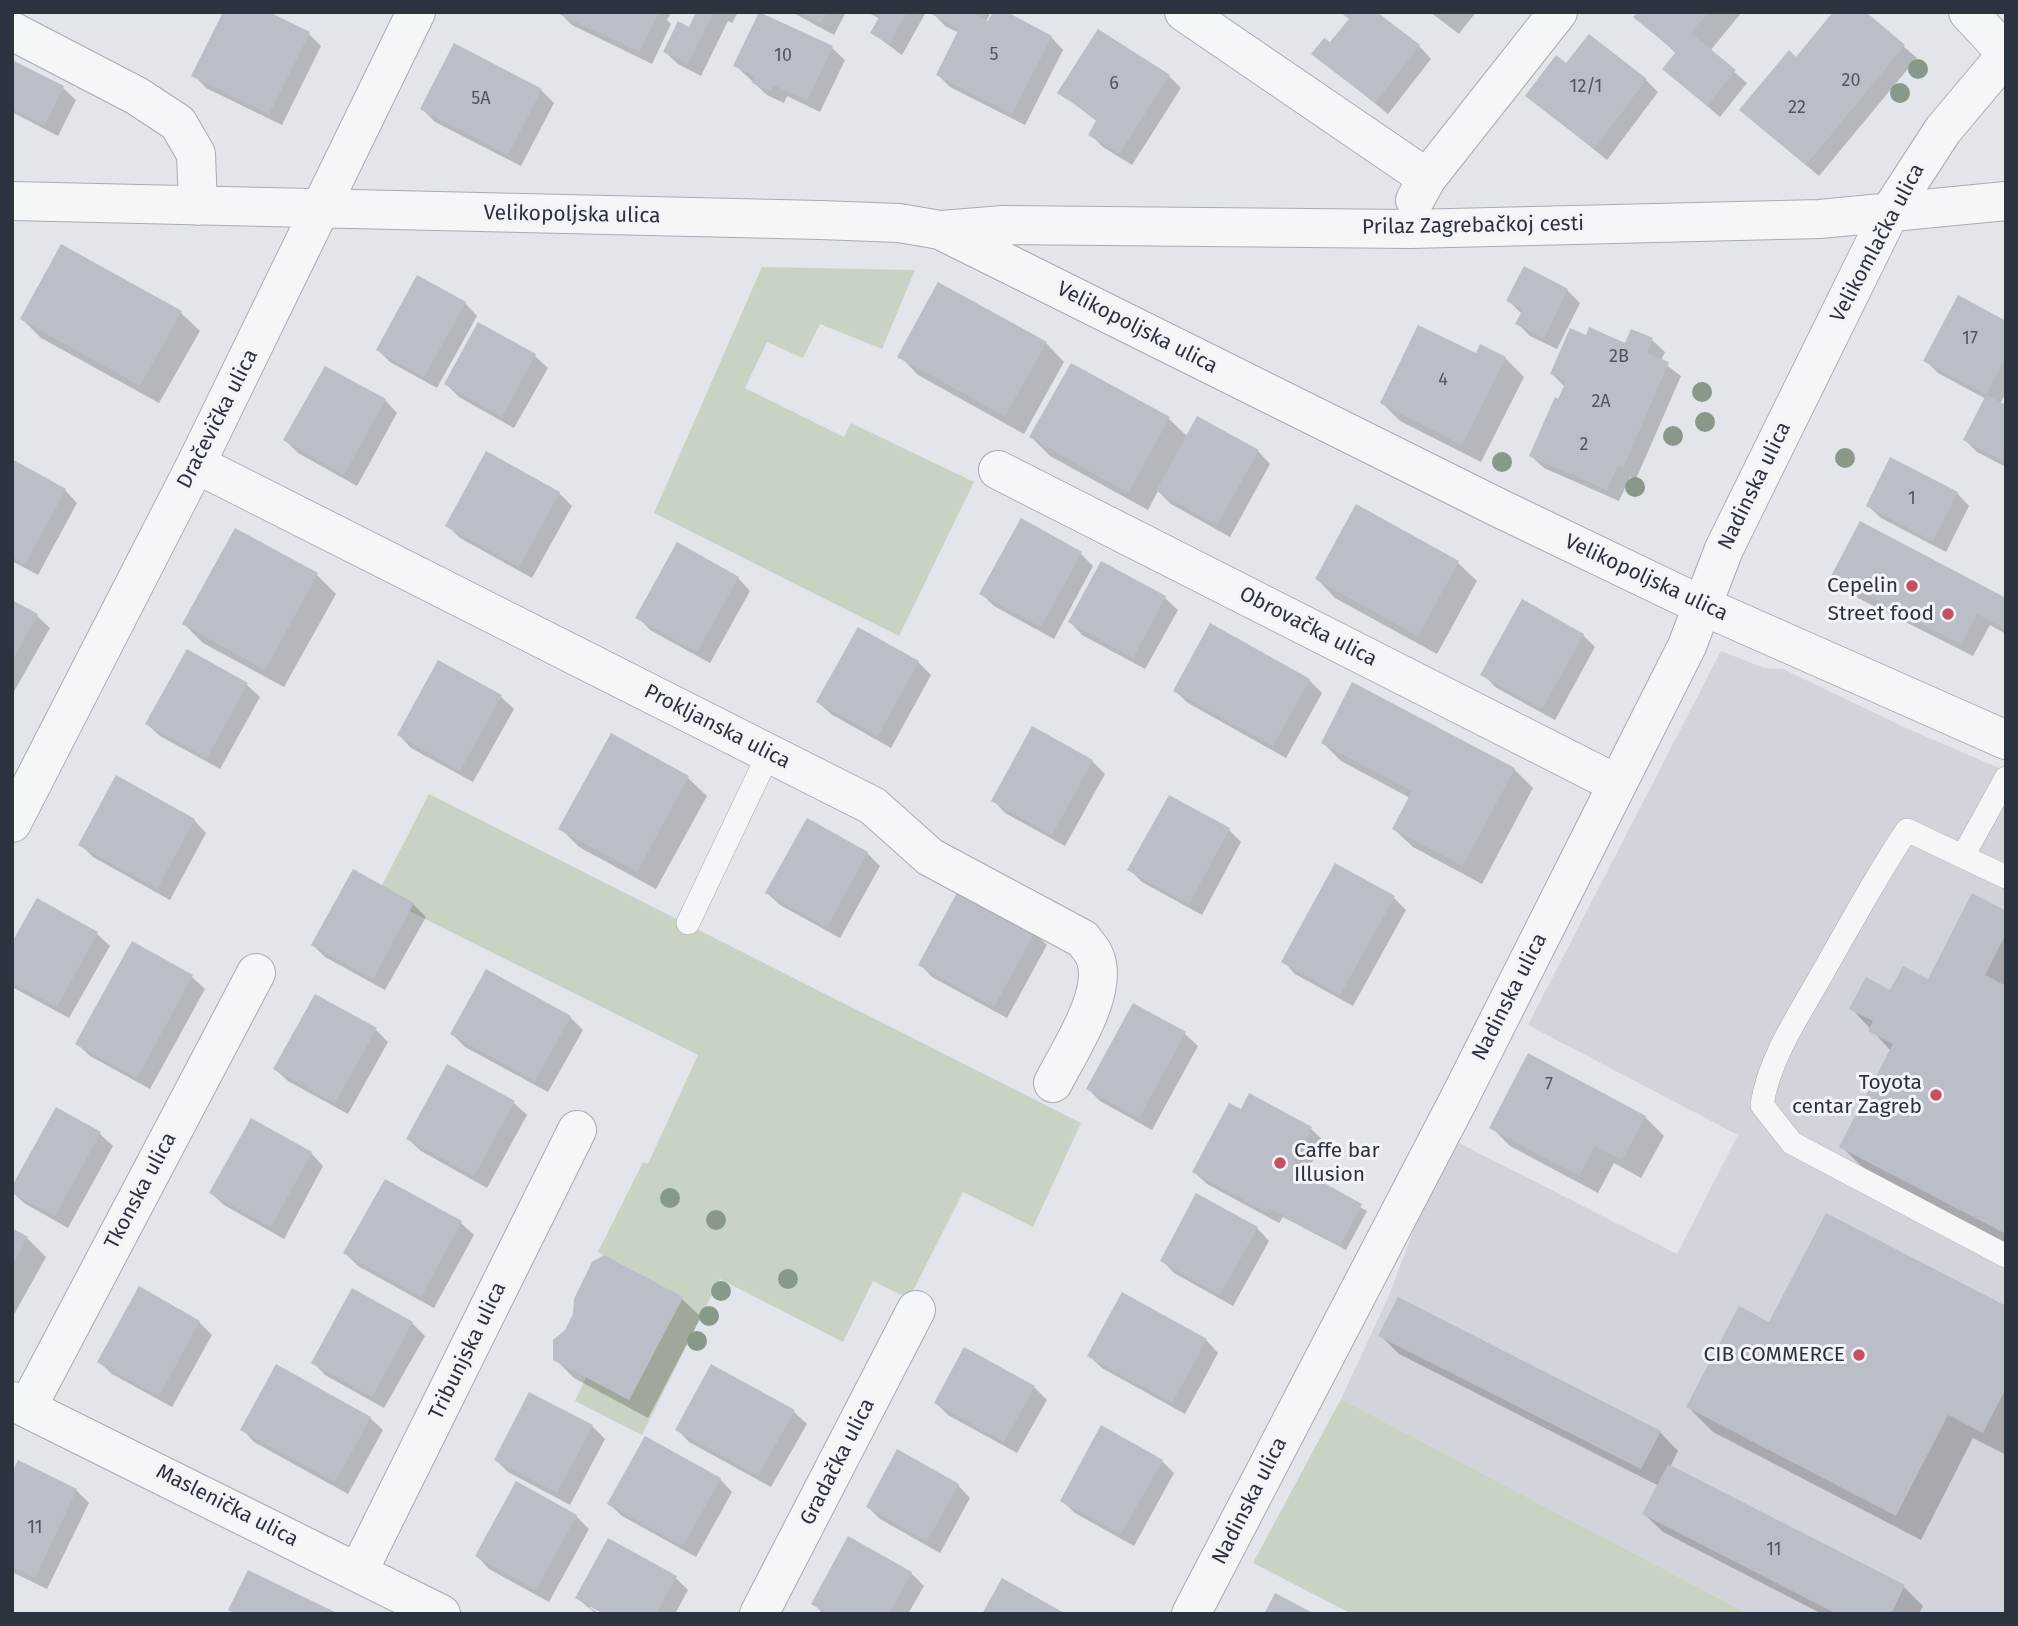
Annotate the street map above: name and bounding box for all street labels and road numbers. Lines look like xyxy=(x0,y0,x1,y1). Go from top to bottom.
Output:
street label: Velikomlačka ulica xyxy=(1826,159,1930,327)
street label: Velikopoljska ulica xyxy=(483,201,661,229)
street label: Prilaz Zagrebačkoj cesti xyxy=(1362,211,1584,241)
street label: Velikopoljska ulica xyxy=(1052,277,1222,379)
street label: Dračevička ulica xyxy=(172,345,264,493)
street label: Nadinska ulica xyxy=(1713,418,1797,554)
street label: Velikopoljska ulica xyxy=(1560,529,1732,627)
street label: Obrovačka ulica xyxy=(1235,581,1381,673)
street label: Prokljanska ulica xyxy=(640,679,794,775)
street label: Nadinska ulica xyxy=(1467,929,1553,1065)
street label: Tkonska ulica xyxy=(100,1128,182,1254)
street label: Tribunjska ulica xyxy=(424,1278,512,1424)
street label: Gradačka ulica xyxy=(795,1394,881,1530)
street label: Nadinska ulica xyxy=(1207,1433,1293,1569)
street label: Maslenička ulica xyxy=(152,1459,302,1553)

